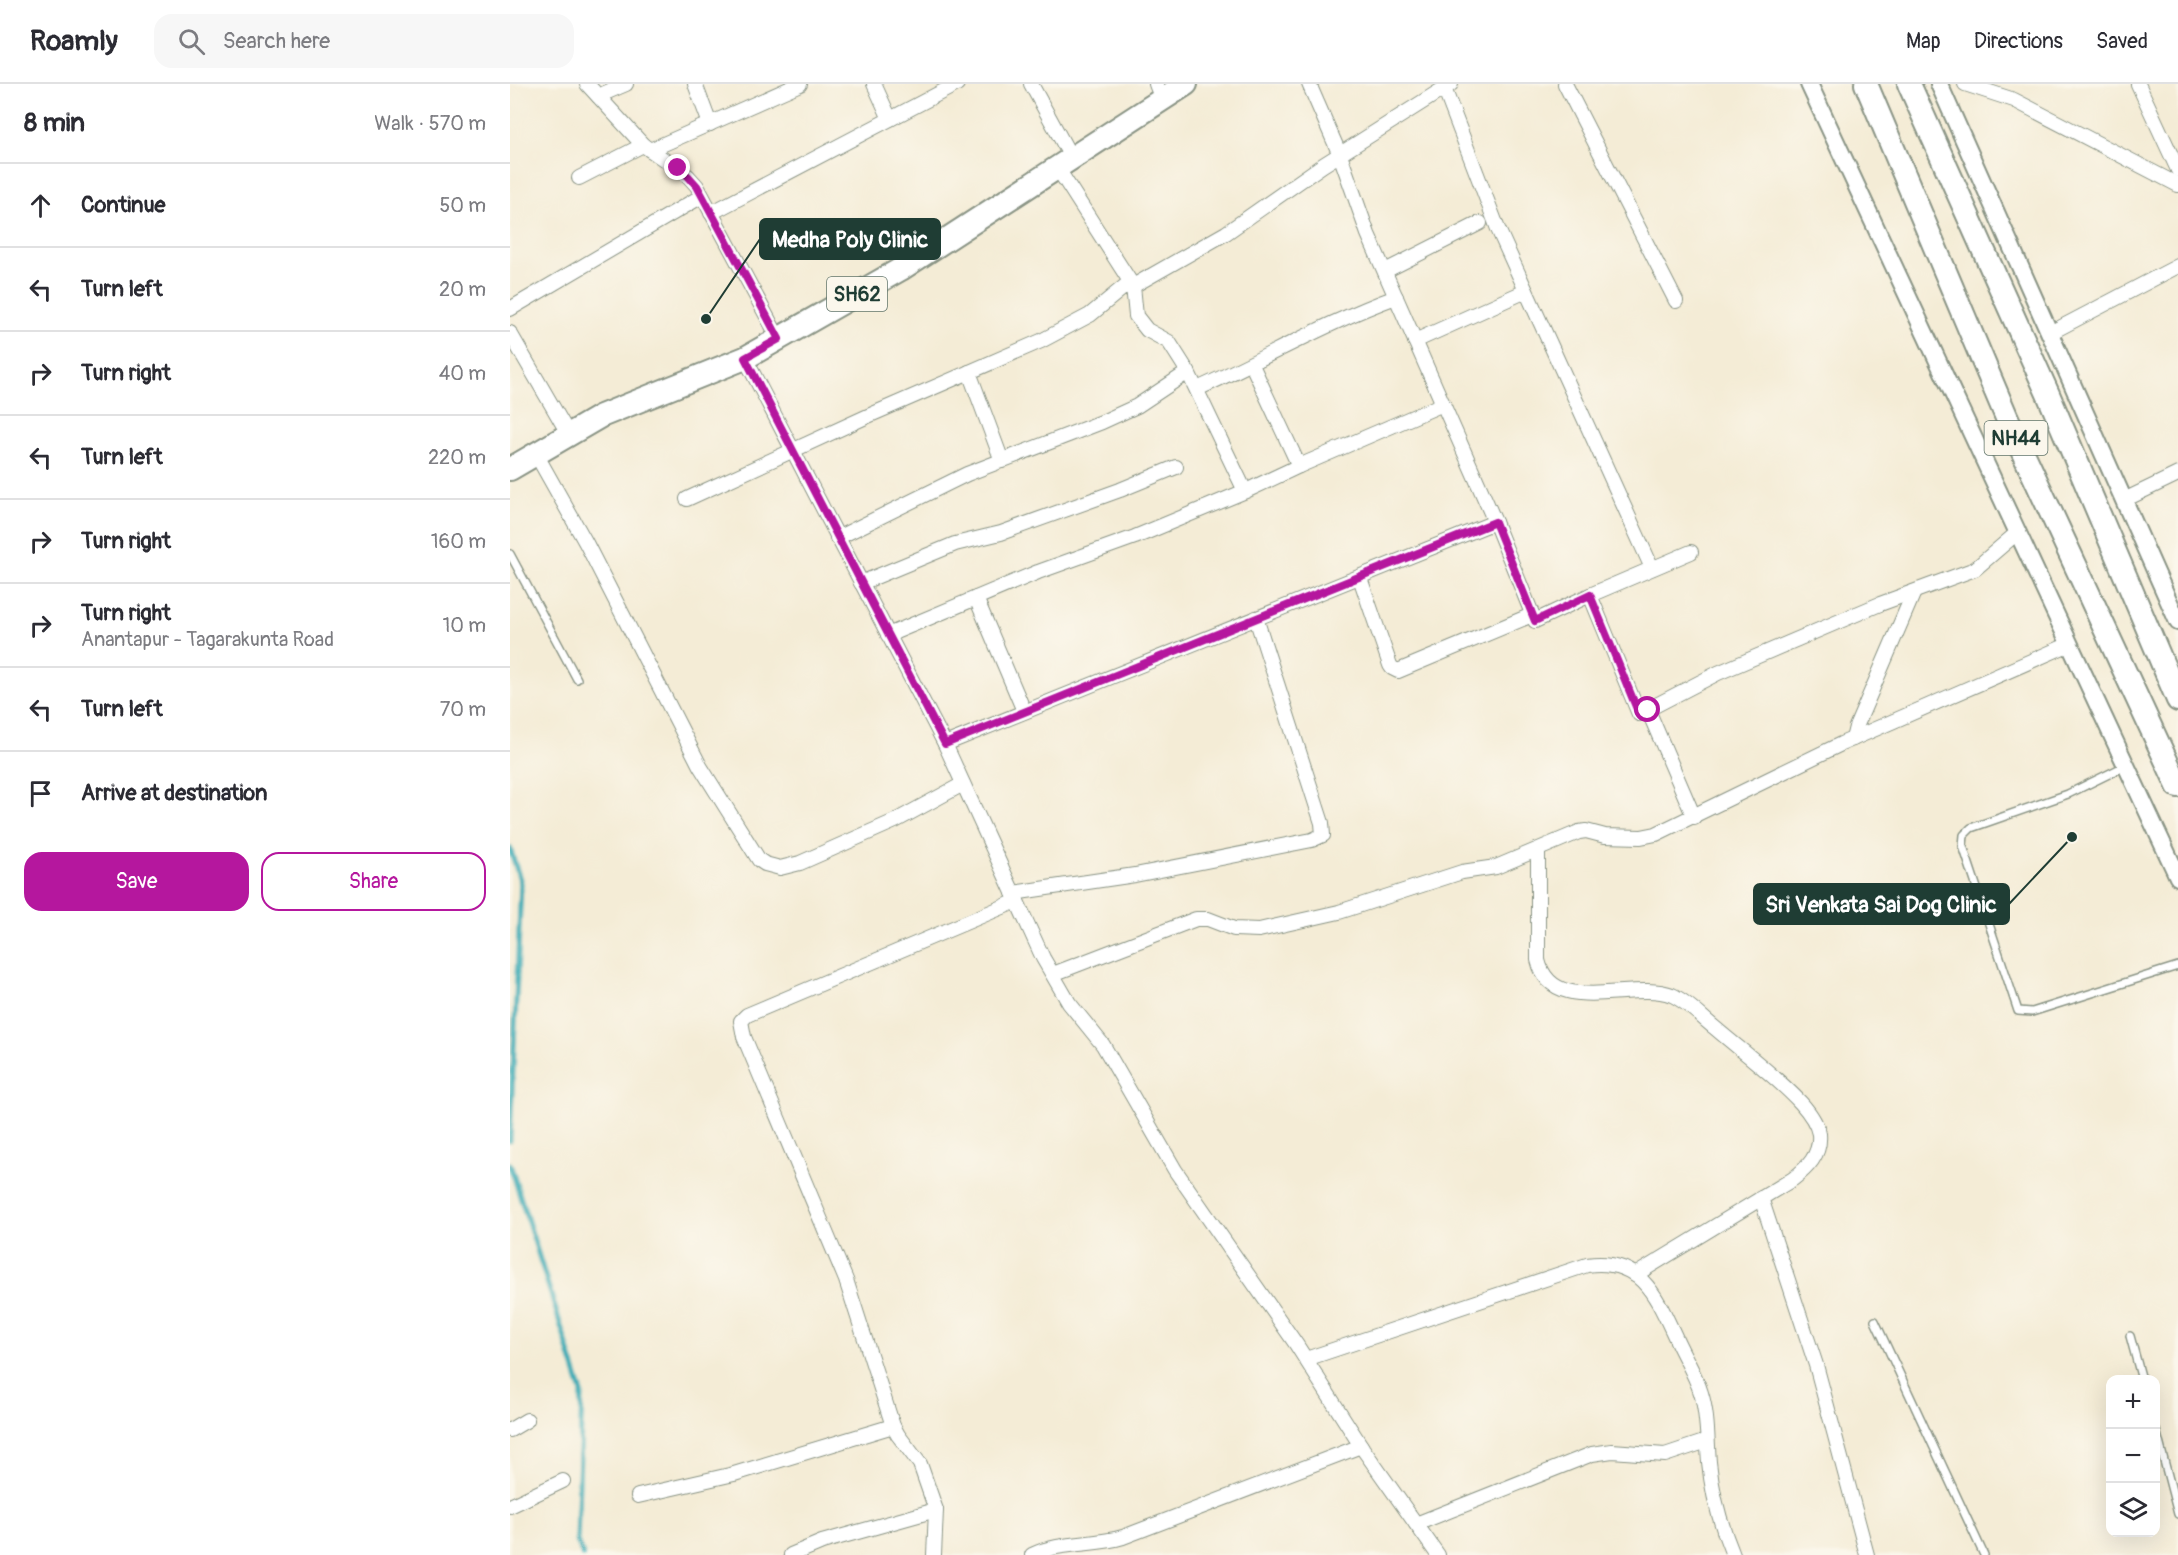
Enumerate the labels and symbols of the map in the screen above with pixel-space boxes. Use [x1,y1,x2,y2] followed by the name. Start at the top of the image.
[664,154,690,180] route end
[760,219,940,259] callout: Medha Poly Clinic
[772,226,928,254] text: Medha Poly Clinic
[827,277,887,311] road number: SH62
[1984,421,2048,455] road number: NH44
[1634,696,1660,722] route start
[1754,884,2009,924] callout: Sri Venkata Sai Dog Clinic
[1765,891,1997,919] text: Sri Venkata Sai Dog Clinic

